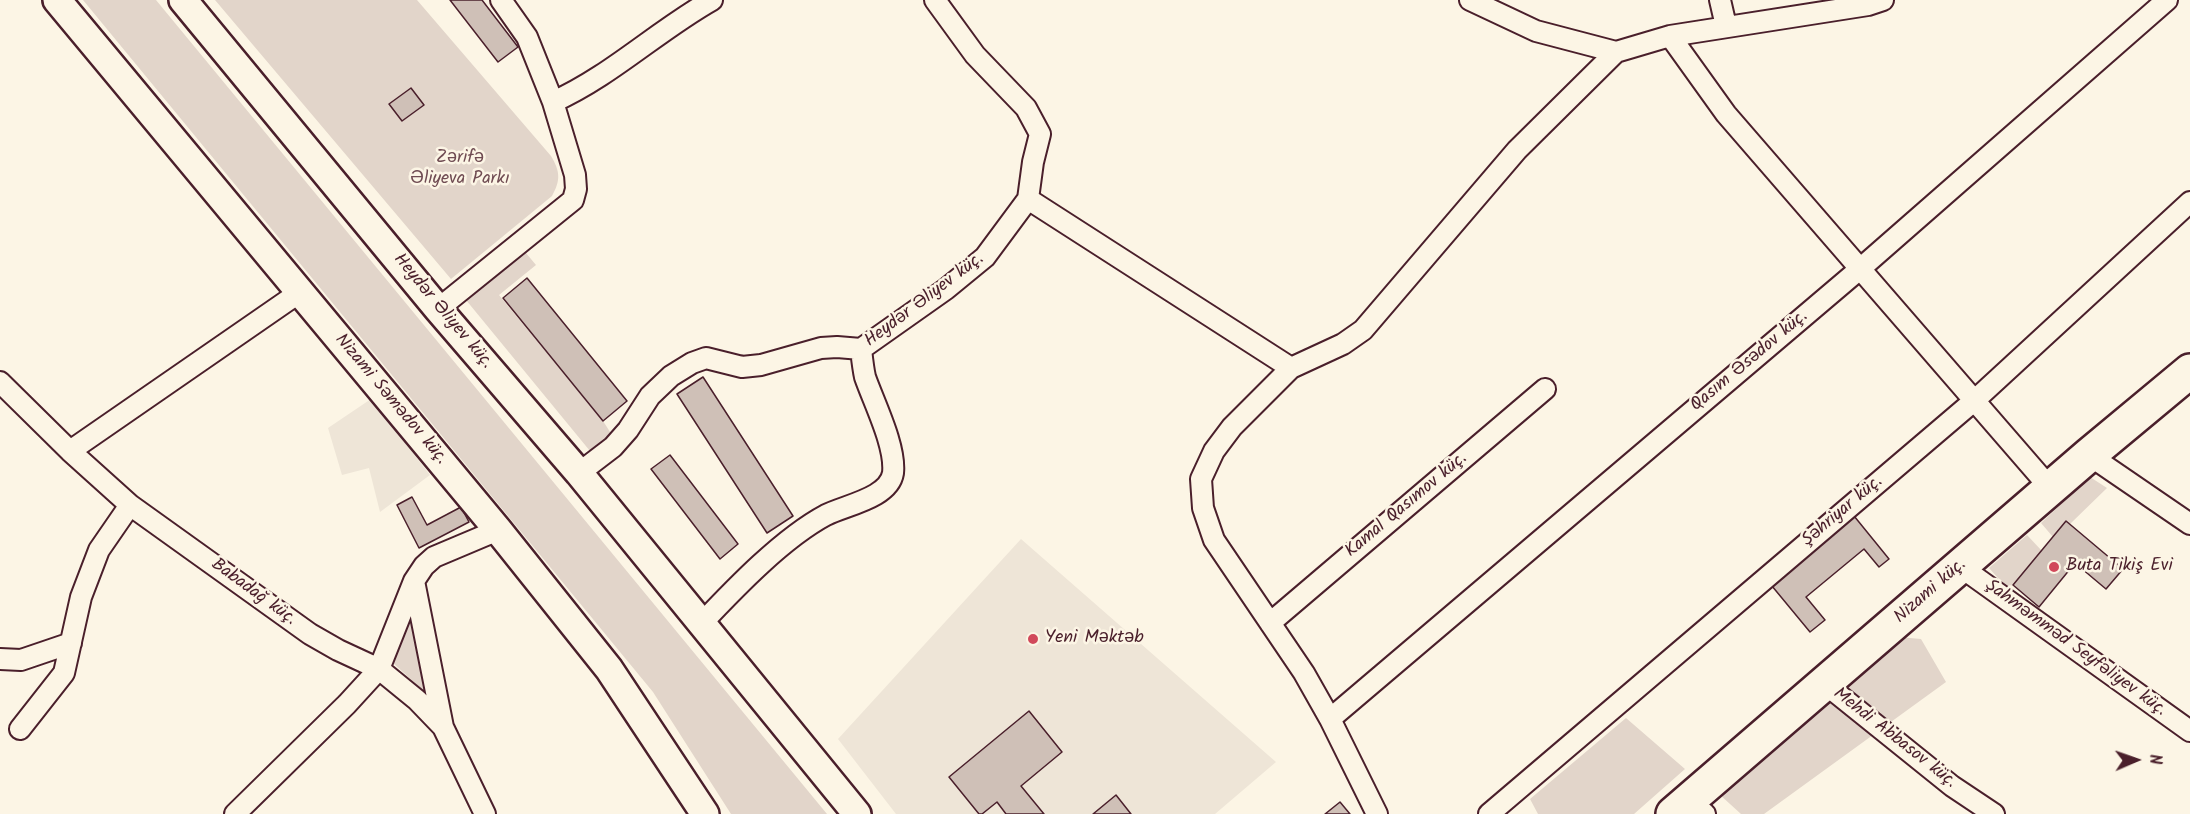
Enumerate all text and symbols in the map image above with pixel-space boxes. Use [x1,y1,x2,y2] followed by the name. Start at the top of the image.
[410,148,510,190] park label: Zərifə Əliyeva Parkı
[861,249,989,353] street label: Heydər Əliyev küç.
[388,250,496,374] street label: Heydər Əliyev küç.
[1687,307,1813,417] street label: Qasım Əsədov küç.
[329,330,451,470] street label: Nizami Səmədov küç.
[1342,449,1472,563] street label: Kamal Qasımov küç.
[1798,472,1888,552] street label: Şəhriyar küç.
[206,555,300,631] street label: Babadağ küç.
[1891,555,1971,629] street label: Nizami küç.
[2066,556,2173,578] place label: Buta Tikiş Evi
[2047,560,2061,574] marker: Buta Tikiş Evi
[1980,576,2170,722] street label: Şahməmməd Seyfəliyev küç.
[1045,628,1144,650] place label: Yeni Məktəb
[1026,632,1040,646] marker: Yeni Məktəb
[1828,684,1960,794] street label: Mehdi Abbasov küç.
[2106,730,2166,790] north arrow
[2142,754,2167,765] text: N

